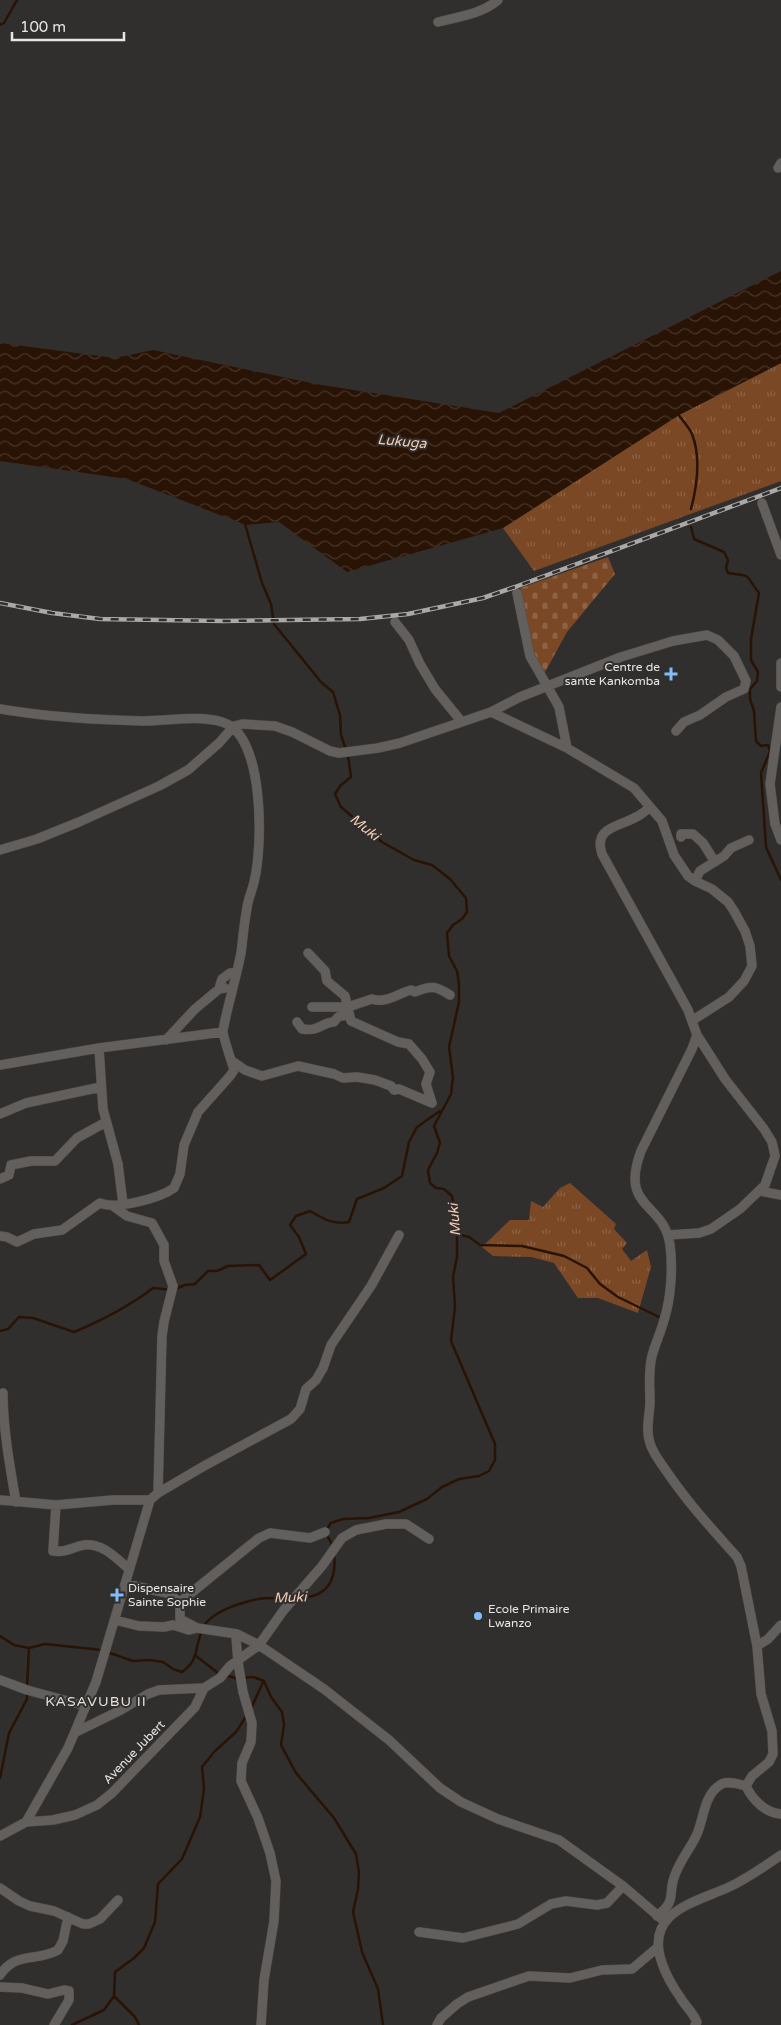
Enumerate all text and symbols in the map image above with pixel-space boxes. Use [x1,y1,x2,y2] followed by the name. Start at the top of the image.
[12,10,125,42] scale bar
[20,18,66,36] text: 100 m
[377,431,428,452] water label: Lukuga
[565,660,660,688] place label: Centre de sante Kankomba
[664,667,678,681] marker: Centre de sante Kankomba
[347,810,384,845] water label: Muki
[445,1201,464,1237] water label: Muki
[128,1581,206,1609] place label: Dispensaire Sainte Sophie
[110,1588,124,1602] marker: Dispensaire Sainte Sophie
[273,1588,308,1607] water label: Muki
[488,1602,570,1630] place label: Ecole Primaire Lwanzo
[472,1610,484,1622] marker: Ecole Primaire Lwanzo
[45,1693,147,1710] district label: KASAVUBU II
[100,1717,168,1787] street label: Avenue Jubert

